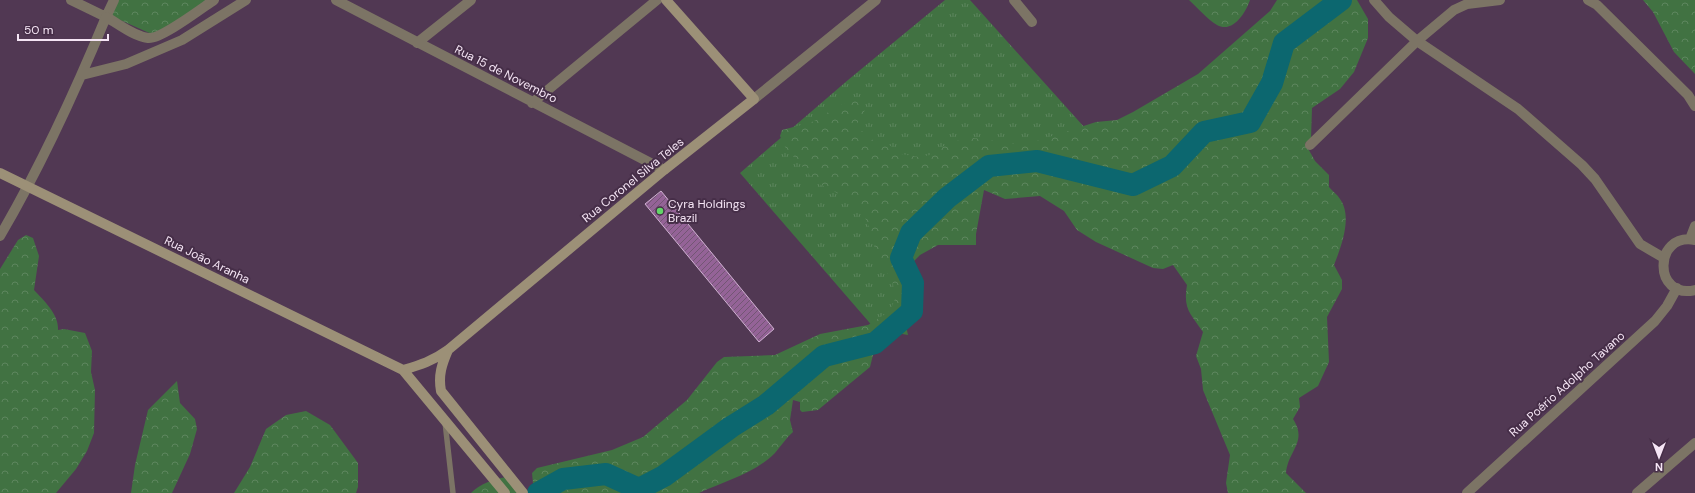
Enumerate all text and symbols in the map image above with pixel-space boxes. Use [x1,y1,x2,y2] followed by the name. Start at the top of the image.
[18,16,108,42] scale bar
[24,22,53,38] text: 50 m
[452,41,560,107] street label: Rua 15 de Novembro
[579,134,687,226] street label: Rua Coronel Silva Teles
[668,196,745,226] place label: Cyra Holdings Brazil
[655,206,665,216] marker: Cyra Holdings Brazil
[162,232,252,288] street label: Rua João Aranha
[1506,328,1628,440] street label: Rua Poério Adolpho Tavano
[1639,437,1679,477] north arrow
[1655,460,1663,474] text: N

